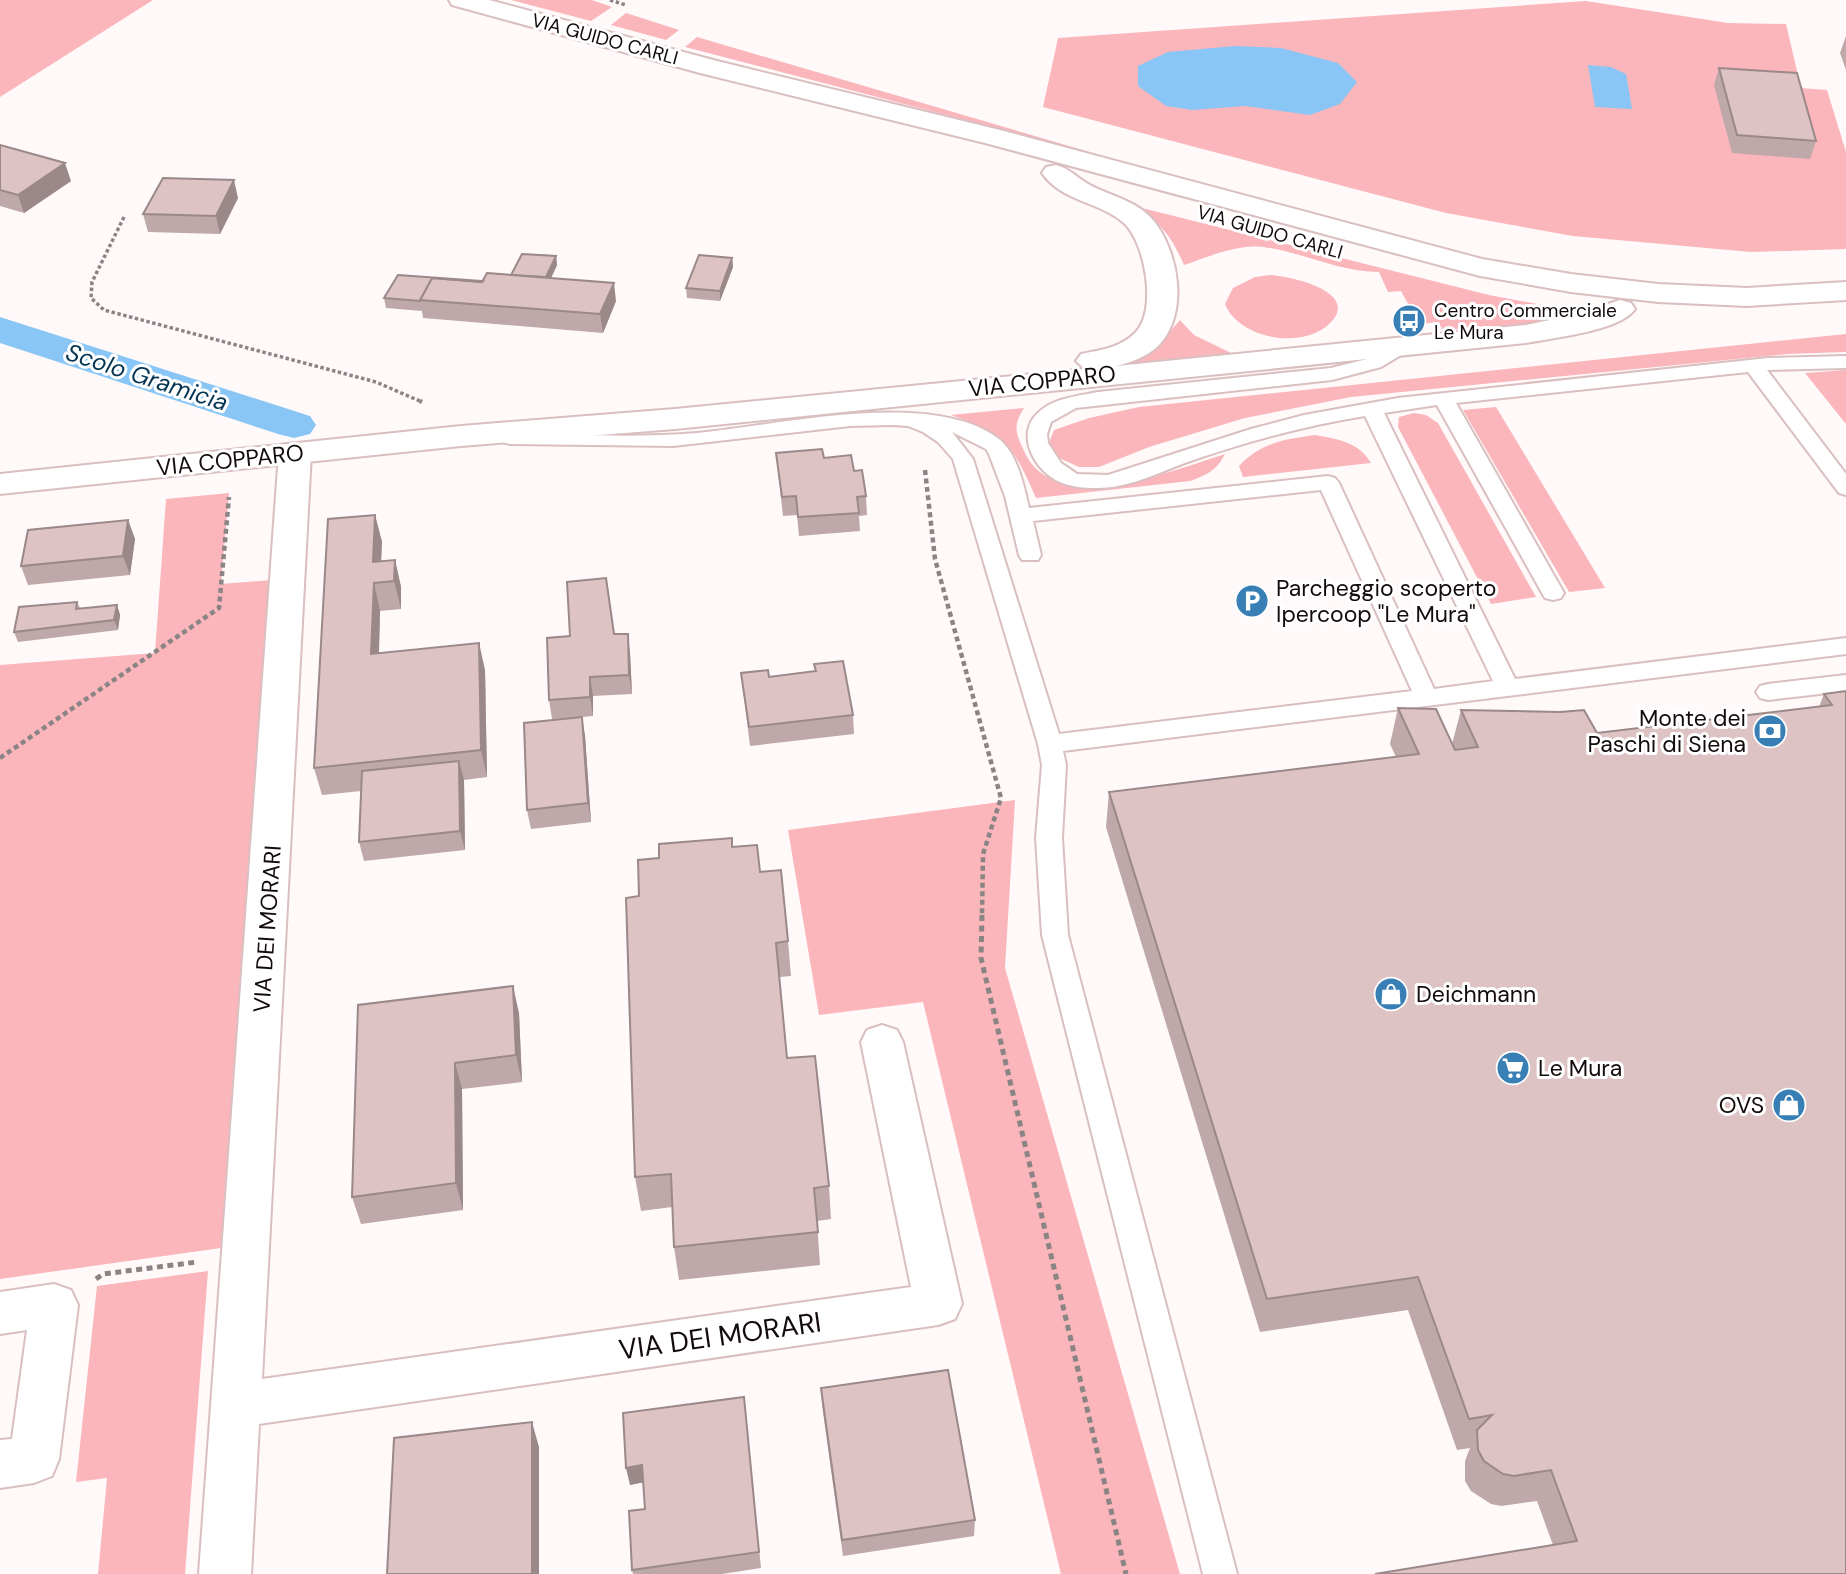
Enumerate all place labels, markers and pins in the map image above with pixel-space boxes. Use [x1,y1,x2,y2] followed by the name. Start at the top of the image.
[1434,298,1617,345] place label: Centro Commerciale Le Mura
[1390,302,1428,340] bus stop icon: Centro Commerciale Le Mura
[1276,573,1496,629] place label: Parcheggio scoperto Ipercoop "Le Mura"
[1233,582,1271,620] parking icon: Parcheggio scoperto Ipercoop "Le Mura"
[1587,703,1746,759] place label: Monte dei Paschi di Siena
[1751,712,1789,750] bank icon: Monte dei Paschi di Siena
[1372,975,1410,1013] shop icon: Deichmann
[1416,979,1536,1009] place label: Deichmann
[1494,1049,1532,1087] supermarket icon: Le Mura
[1538,1053,1622,1083] place label: Le Mura
[1770,1086,1808,1124] shop icon: OVS
[1719,1090,1764,1120] place label: OVS

